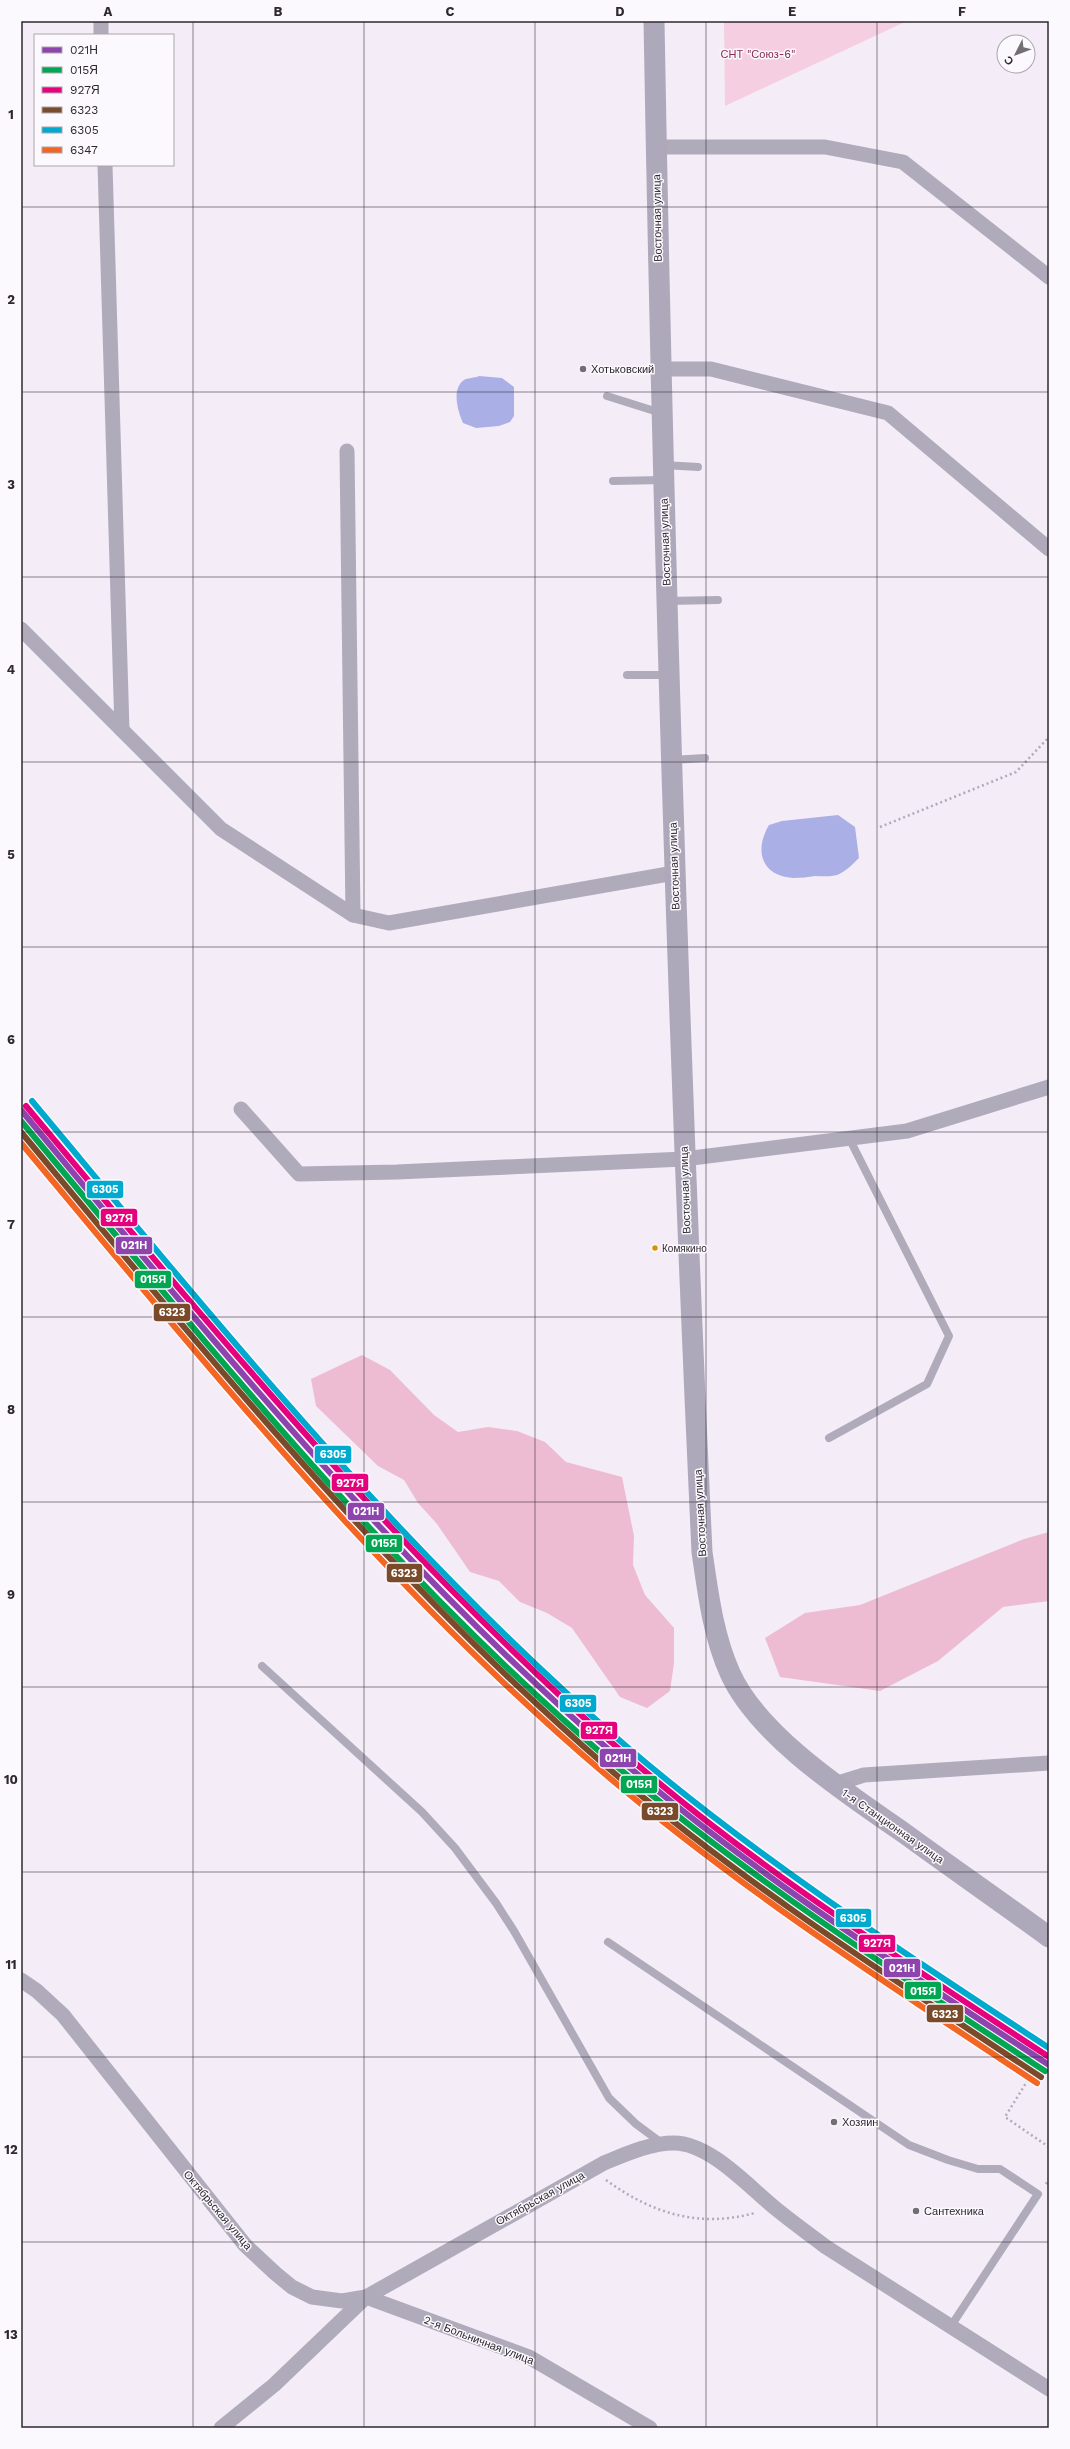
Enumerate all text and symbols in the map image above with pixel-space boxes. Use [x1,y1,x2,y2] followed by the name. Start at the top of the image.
[104,4,113,19] text: A
[274,4,283,19] text: B
[446,4,455,19] text: C
[615,4,625,19] text: D
[788,4,796,19] text: E
[958,4,966,19] text: F
[34,34,174,166] legend
[996,34,1036,74] north arrow
[70,43,98,57] text: 021Н
[721,48,795,61] park label: СНТ "Союз-6"
[1001,53,1016,68] text: С
[70,63,98,77] text: 015Я
[70,83,100,97] text: 927Я
[70,103,98,117] text: 6323
[8,107,14,122] text: 1
[70,123,99,137] text: 6305
[70,143,98,157] text: 6347
[650,173,665,262] street label: Восточная улица
[7,292,15,307] text: 2
[591,363,654,376] place label: Хотьковский
[578,364,588,374] marker: Хотьковский
[7,477,15,492] text: 3
[657,497,674,586] street label: Восточная улица
[7,662,16,677] text: 4
[666,821,683,910] street label: Восточная улица
[7,847,15,862] text: 5
[7,1032,15,1047] text: 6
[677,1145,694,1234] street label: Восточная улица
[86,1180,124,1199] line badge: 6305
[92,1183,118,1196] text: 6305
[100,1208,138,1227] line badge: 927Я
[105,1212,133,1225] text: 927Я
[7,1217,15,1232] text: 7
[115,1236,153,1255] line badge: 021Н
[121,1239,147,1252] text: 021Н
[650,1243,660,1253] marker: Комякино
[662,1243,707,1254] place label: Комякино
[134,1270,172,1289] line badge: 015Я
[140,1273,166,1286] text: 015Я
[153,1303,191,1322] line badge: 6323
[159,1306,186,1319] text: 6323
[7,1402,15,1417] text: 8
[314,1445,352,1464] line badge: 6305
[320,1448,346,1461] text: 6305
[692,1468,709,1557] street label: Восточная улица
[331,1473,369,1492] line badge: 927Я
[336,1477,364,1490] text: 927Я
[347,1502,385,1521] line badge: 021Н
[353,1505,379,1518] text: 021Н
[365,1534,403,1553] line badge: 015Я
[371,1537,397,1550] text: 015Я
[386,1563,423,1583] line badge: 6323
[391,1567,418,1580] text: 6323
[7,1587,15,1602] text: 9
[559,1694,597,1713] line badge: 6305
[565,1697,591,1710] text: 6305
[580,1721,618,1740] line badge: 927Я
[585,1724,613,1737] text: 927Я
[599,1748,637,1768] line badge: 021Н
[605,1752,631,1765] text: 021Н
[4,1772,18,1787] text: 10
[620,1775,658,1794] line badge: 015Я
[626,1778,652,1791] text: 015Я
[839,1786,947,1867] street label: 1-я Станционная улица
[641,1802,679,1821] line badge: 6323
[647,1805,674,1818] text: 6323
[835,1908,872,1928] line badge: 6305
[840,1912,866,1925] text: 6305
[858,1934,896,1953] line badge: 927Я
[863,1937,891,1950] text: 927Я
[5,1957,17,1972] text: 11
[883,1958,921,1978] line badge: 021Н
[889,1962,915,1975] text: 021Н
[904,1981,942,2000] line badge: 015Я
[910,1985,936,1998] text: 015Я
[926,2004,964,2023] line badge: 6323
[932,2008,959,2021] text: 6323
[842,2116,878,2129] place label: Хозяин
[829,2117,839,2127] marker: Хозяин
[4,2142,18,2157] text: 12
[181,2168,255,2253] street label: Октябрьская улица
[494,2168,588,2228] street label: Октябрьская улица
[924,2205,985,2218] place label: Сантехника
[911,2206,921,2216] marker: Сантехника
[422,2313,537,2368] street label: 2-я Больничная улица
[4,2327,18,2342] text: 13

